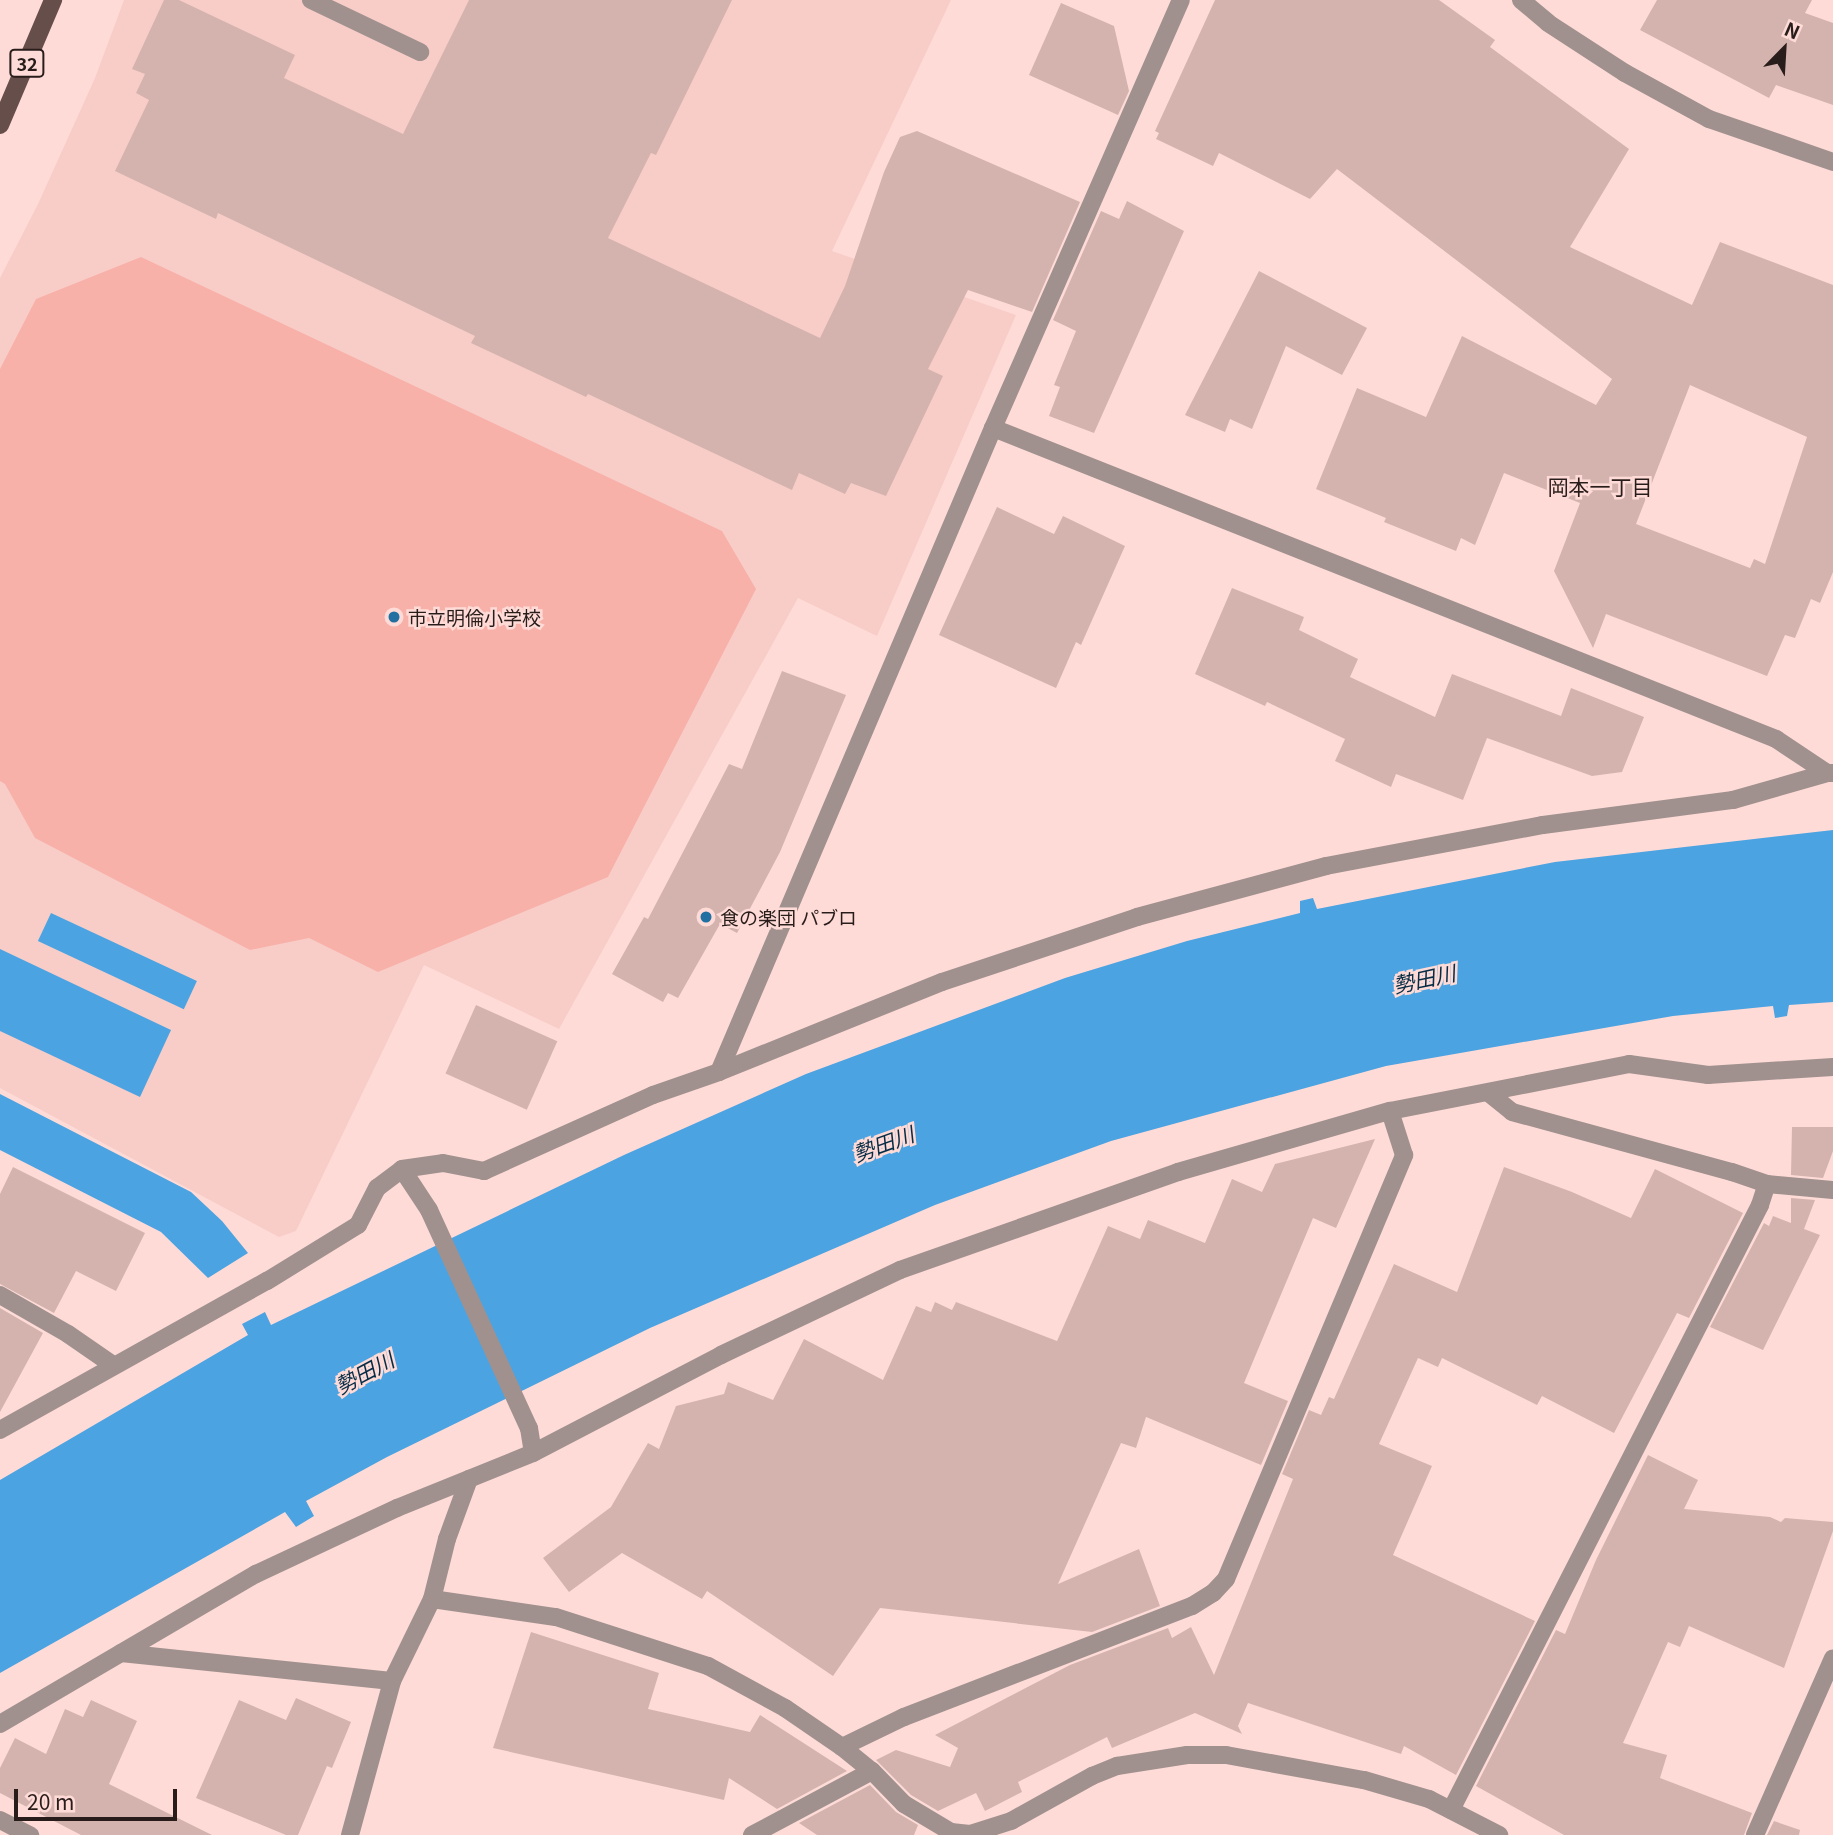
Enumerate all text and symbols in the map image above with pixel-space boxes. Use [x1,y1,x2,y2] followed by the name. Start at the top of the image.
[1749,14,1819,84] north arrow
[1781,14,1805,45] text: N
[8,48,46,78] road number: 32
[1548,473,1652,499] district label: 岡本一丁目
[408,606,541,628] place label: 市立明倫小学校
[386,609,402,625] marker: 市立明倫小学校
[720,906,857,928] place label: 食の楽団 パブロ
[698,909,714,925] marker: 食の楽団 パブロ
[1391,959,1457,997] water label: 勢田川
[849,1120,917,1166] water label: 勢田川
[330,1346,398,1398] water label: 勢田川
[18,1776,180,1820] scale bar
[27,1786,74,1816] text: 20 m

